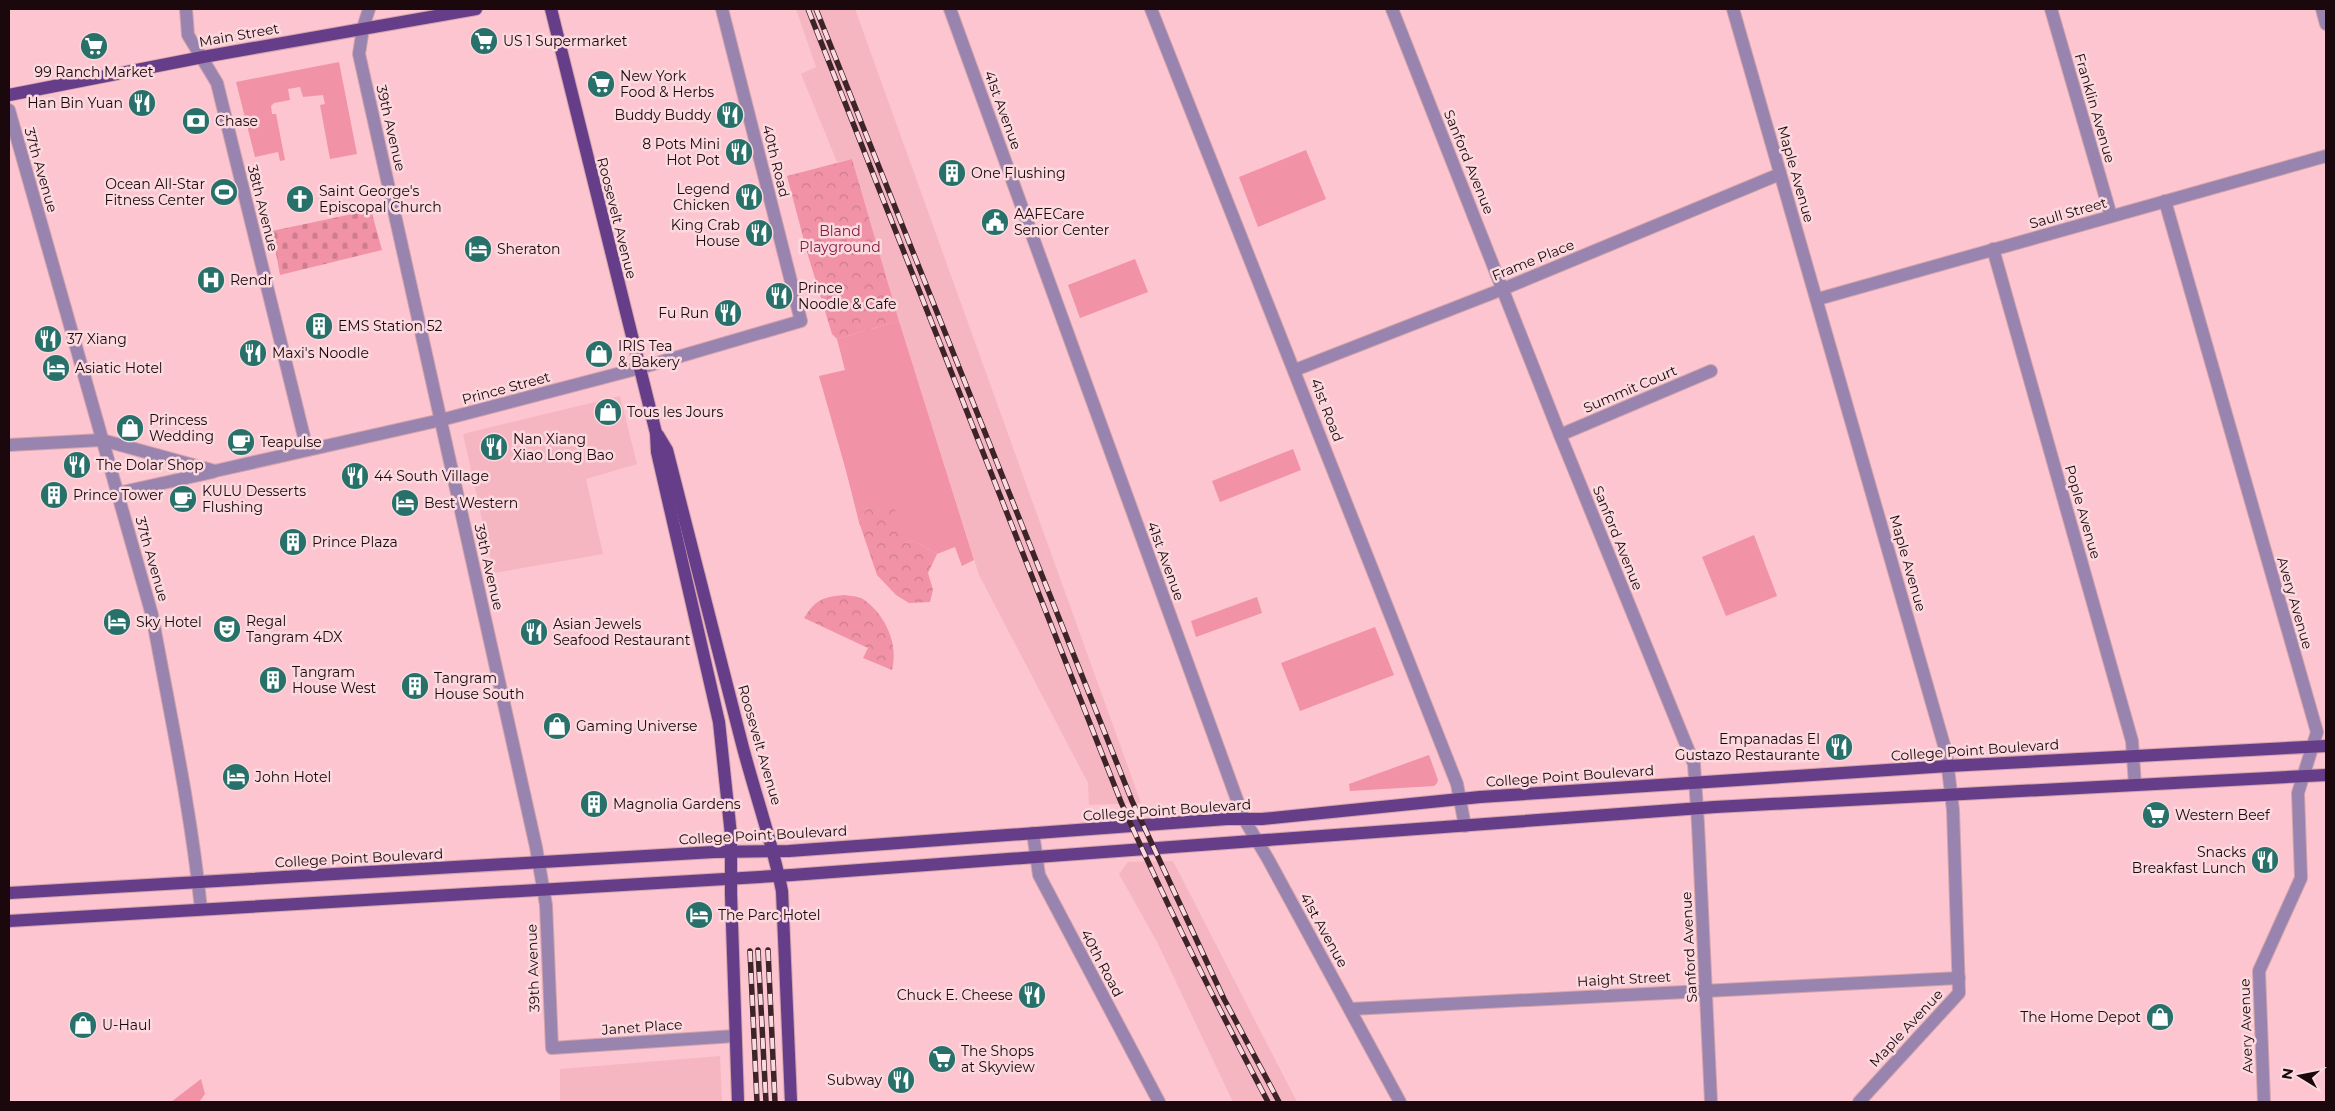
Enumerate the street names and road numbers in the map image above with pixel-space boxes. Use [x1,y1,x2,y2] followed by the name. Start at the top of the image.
[198,19,281,51] street label: Main Street
[2071,51,2119,165] street label: Franklin Avenue
[980,68,1026,152] street label: 41st Avenue
[372,83,410,173] street label: 39th Avenue
[1440,107,1498,217] street label: Sanford Avenue
[758,123,794,199] street label: 40th Road
[1774,124,1818,224] street label: Maple Avenue
[20,126,62,214] street label: 37th Avenue
[593,155,641,281] street label: Roosevelt Avenue
[244,163,282,253] street label: 38th Avenue
[2027,193,2109,233] street label: Saull Street
[1489,235,1577,285] street label: Frame Place
[1580,361,1680,417] street label: Summit Court
[460,367,552,408] street label: Prince Street
[1307,376,1347,444] street label: 41st Road
[2061,463,2105,561] street label: Pople Avenue
[1589,483,1647,593] street label: Sanford Avenue
[1886,513,1930,613] street label: Maple Avenue
[131,515,173,603] street label: 37th Avenue
[1143,519,1189,603] street label: 41st Avenue
[470,522,508,612] street label: 39th Avenue
[2273,555,2317,651] street label: Avery Avenue
[734,683,786,807] street label: Roosevelt Avenue
[1890,735,2060,765] street label: College Point Boulevard
[1485,761,1655,791] street label: College Point Boulevard
[1082,795,1252,825] street label: College Point Boulevard
[678,822,848,848] street label: College Point Boulevard
[274,845,444,871] street label: College Point Boulevard
[1296,889,1352,971] street label: 41st Avenue
[1677,891,1701,1003] street label: Sanford Avenue
[522,924,544,1012] street label: 39th Avenue
[1077,926,1127,1000] street label: 40th Road
[1577,968,1672,990] street label: Haight Street
[2235,978,2257,1074] street label: Avery Avenue
[1865,985,1947,1071] street label: Maple Avenue
[600,1015,683,1039] street label: Janet Place

